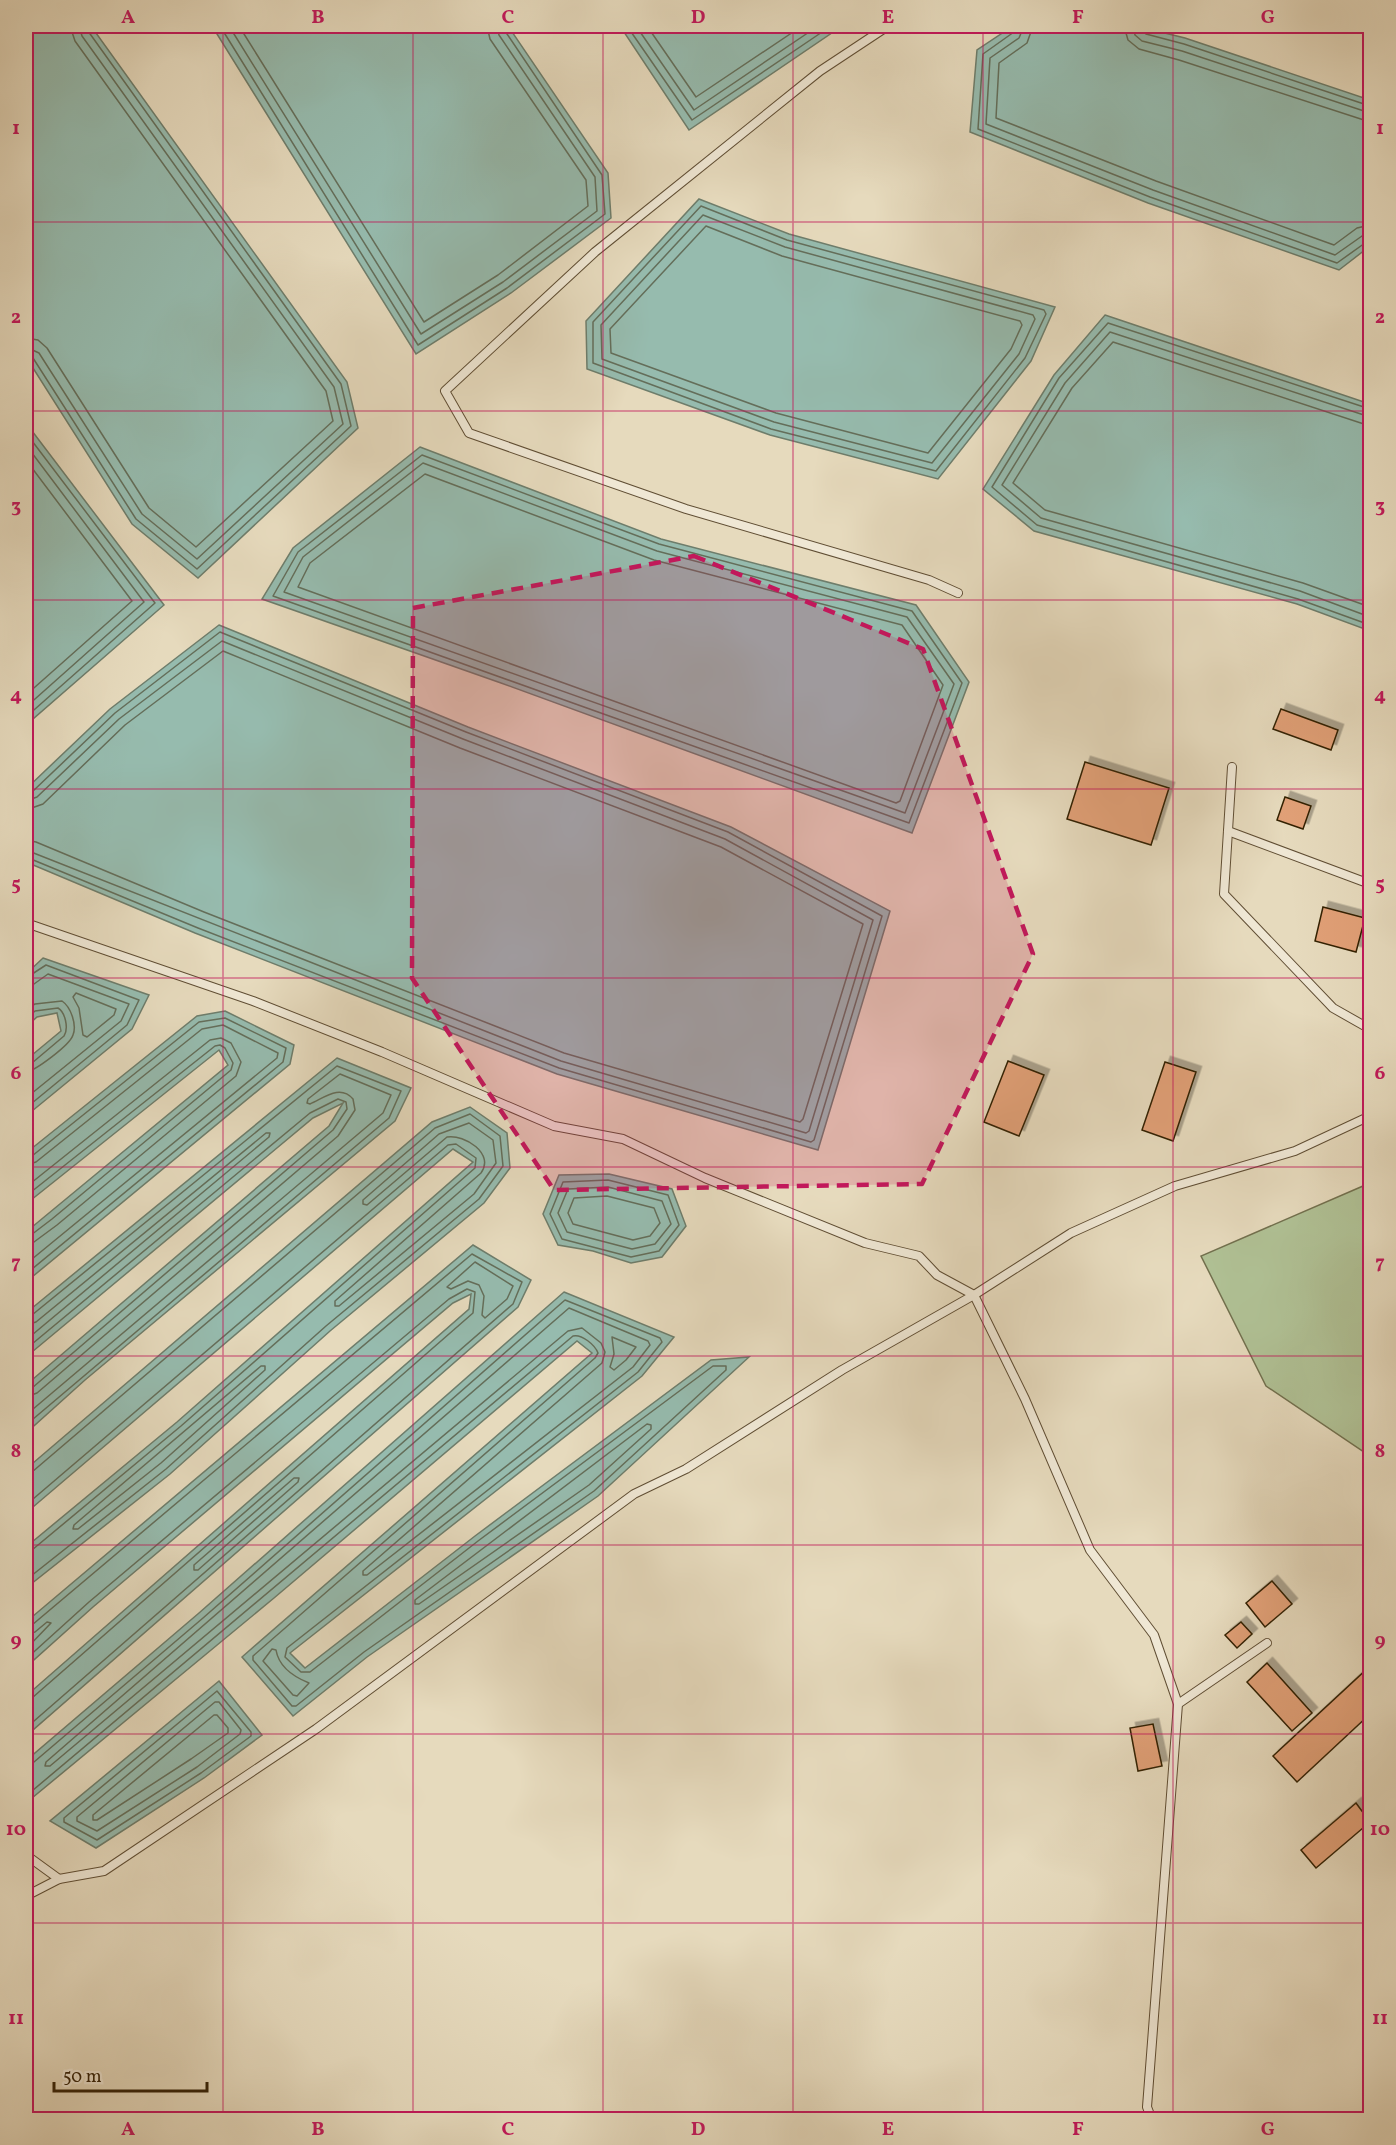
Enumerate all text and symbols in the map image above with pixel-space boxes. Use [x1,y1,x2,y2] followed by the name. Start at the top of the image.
[121,4,135,32] text: A
[311,4,325,32] text: B
[502,4,515,32] text: C
[691,4,705,32] text: D
[882,4,894,32] text: E
[1072,4,1084,32] text: F
[1261,4,1275,32] text: G
[12,115,20,143] text: 1
[1376,115,1384,143] text: 1
[11,304,21,332] text: 2
[1375,304,1385,332] text: 2
[11,493,21,521] text: 3
[1375,493,1385,521] text: 3
[10,682,22,710] text: 4
[1374,682,1386,710] text: 4
[11,871,21,899] text: 5
[1375,871,1385,899] text: 5
[11,1060,22,1088] text: 6
[1375,1060,1386,1088] text: 6
[11,1249,21,1277] text: 7
[1375,1249,1385,1277] text: 7
[11,1438,21,1466] text: 8
[1375,1438,1385,1466] text: 8
[10,1627,22,1655] text: 9
[1374,1627,1386,1655] text: 9
[6,1816,26,1844] text: 10
[1370,1816,1390,1844] text: 10
[8,2005,24,2033] text: 11
[1372,2005,1388,2033] text: 11
[54,2055,207,2093] scale bar
[63,2065,102,2090] text: 50 m
[121,2116,135,2144] text: A
[311,2116,325,2144] text: B
[502,2116,515,2144] text: C
[691,2116,705,2144] text: D
[882,2116,894,2144] text: E
[1072,2116,1084,2144] text: F
[1261,2116,1275,2144] text: G

